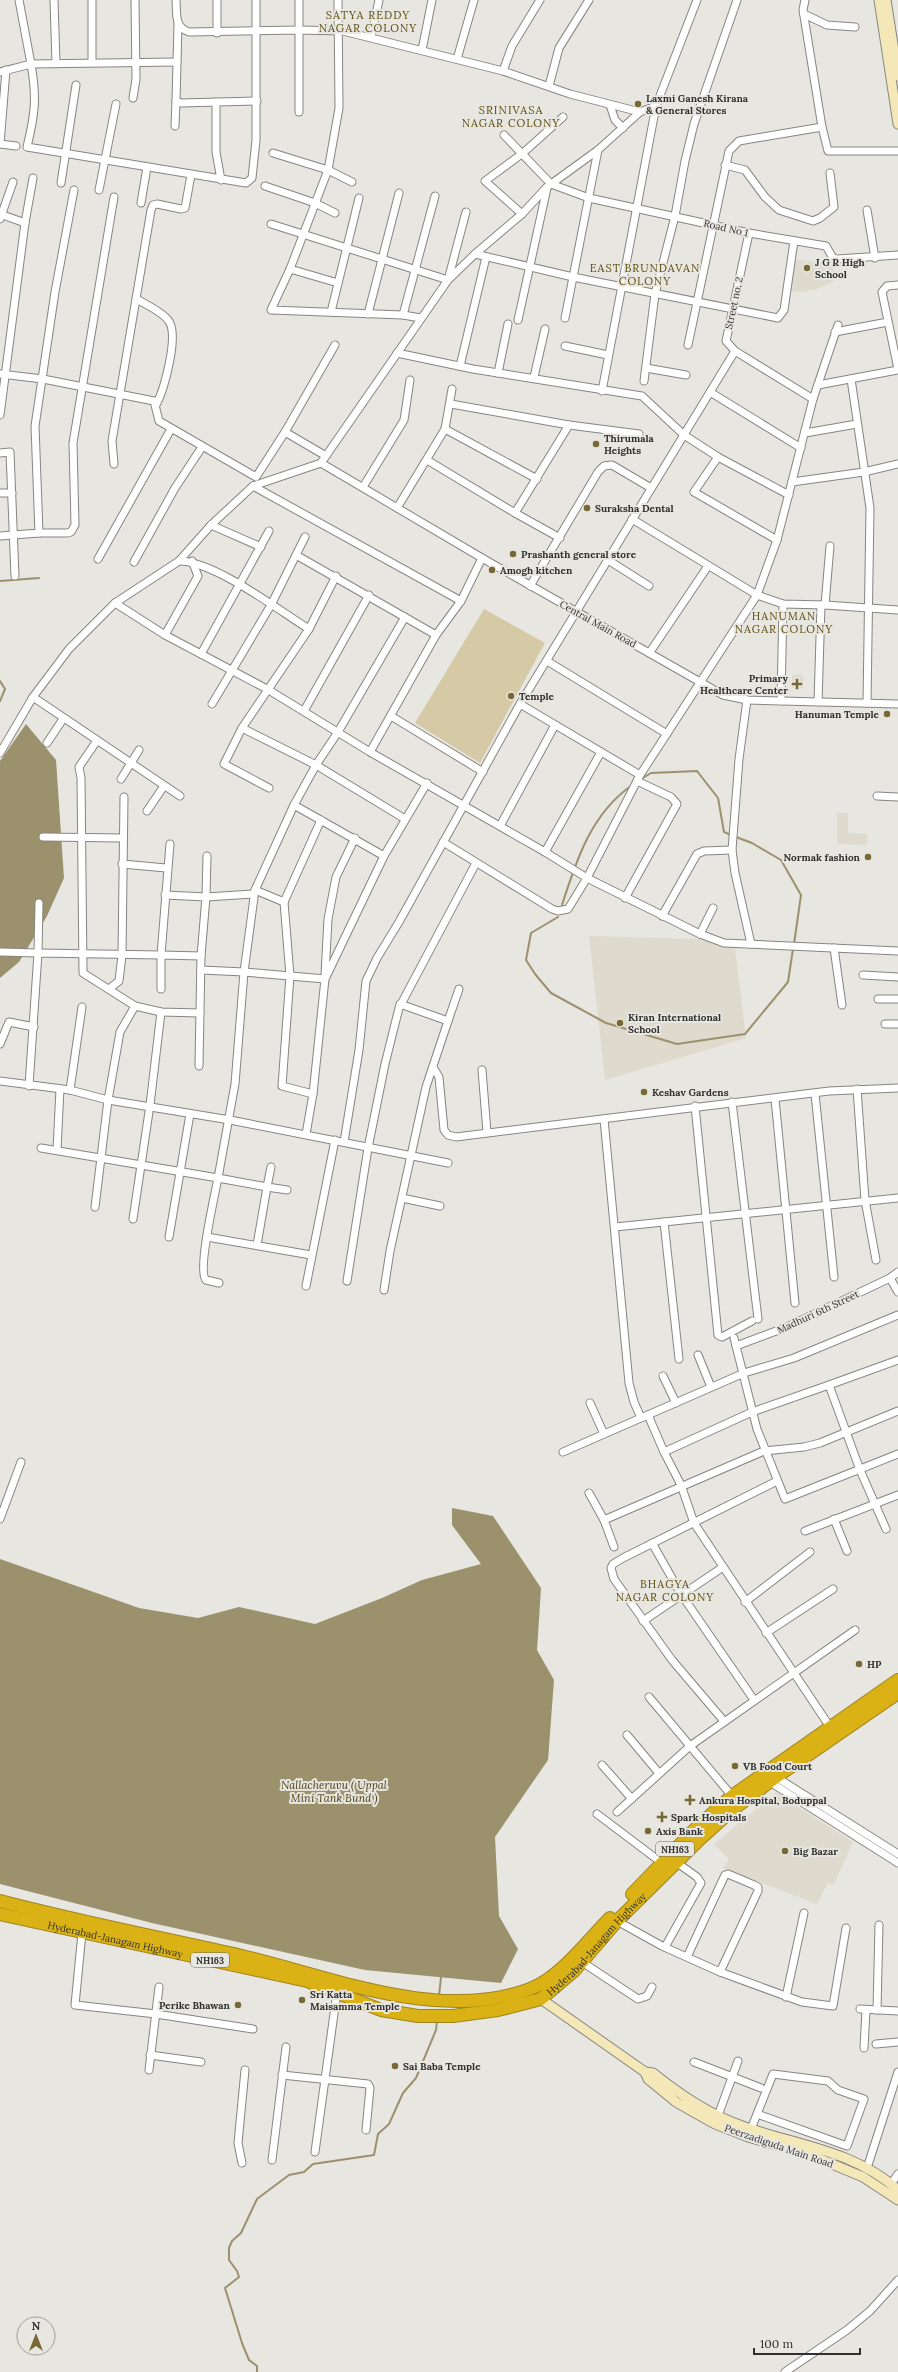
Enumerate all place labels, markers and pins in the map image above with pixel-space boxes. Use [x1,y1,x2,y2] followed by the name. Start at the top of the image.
[646,92,749,117] place label: Laxmi Ganesh Kirana & General Stores
[633,99,643,109] marker: Laxmi Ganesh Kirana & General Stores
[815,256,866,281] place label: J G R High School
[802,263,812,273] marker: J G R High School
[604,432,655,457] place label: Thirumala Heights
[591,439,601,449] marker: Thirumala Heights
[595,502,674,515] place label: Suraksha Dental
[582,503,592,513] marker: Suraksha Dental
[521,548,637,561] place label: Prashanth general store
[508,549,518,559] marker: Prashanth general store
[500,564,573,577] place label: Amogh kitchen
[487,565,497,575] marker: Amogh kitchen
[700,672,788,697] place label: Primary Healthcare Center
[791,678,803,690] marker: Primary Healthcare Center
[519,690,555,703] place label: Temple
[506,691,516,701] marker: Temple
[795,708,880,721] place label: Hanuman Temple
[882,709,892,719] marker: Hanuman Temple
[784,851,861,864] place label: Normak fashion
[863,852,873,862] marker: Normak fashion
[628,1011,721,1036] place label: Kiran International School
[615,1018,625,1028] marker: Kiran International School
[652,1086,729,1099] place label: Keshav Gardens
[639,1087,649,1097] marker: Keshav Gardens
[867,1658,882,1671] place label: HP
[854,1659,864,1669] marker: HP
[743,1760,813,1773] place label: VB Food Court
[730,1761,740,1771] marker: VB Food Court
[684,1794,696,1806] marker: Ankura Hospital, Boduppal
[699,1794,827,1807] place label: Ankura Hospital, Boduppal
[656,1811,668,1823] marker: Spark Hospitals
[671,1811,746,1824] place label: Spark Hospitals
[656,1825,703,1838] place label: Axis Bank
[643,1826,653,1836] marker: Axis Bank
[793,1845,838,1858] place label: Big Bazar
[780,1846,790,1856] marker: Big Bazar
[310,1988,400,2013] place label: Sri Katta Maisamma Temple
[297,1995,307,2005] marker: Sri Katta Maisamma Temple
[159,1999,231,2012] place label: Perike Bhawan
[233,2000,243,2010] marker: Perike Bhawan
[403,2060,481,2073] place label: Sai Baba Temple
[390,2061,400,2071] marker: Sai Baba Temple

